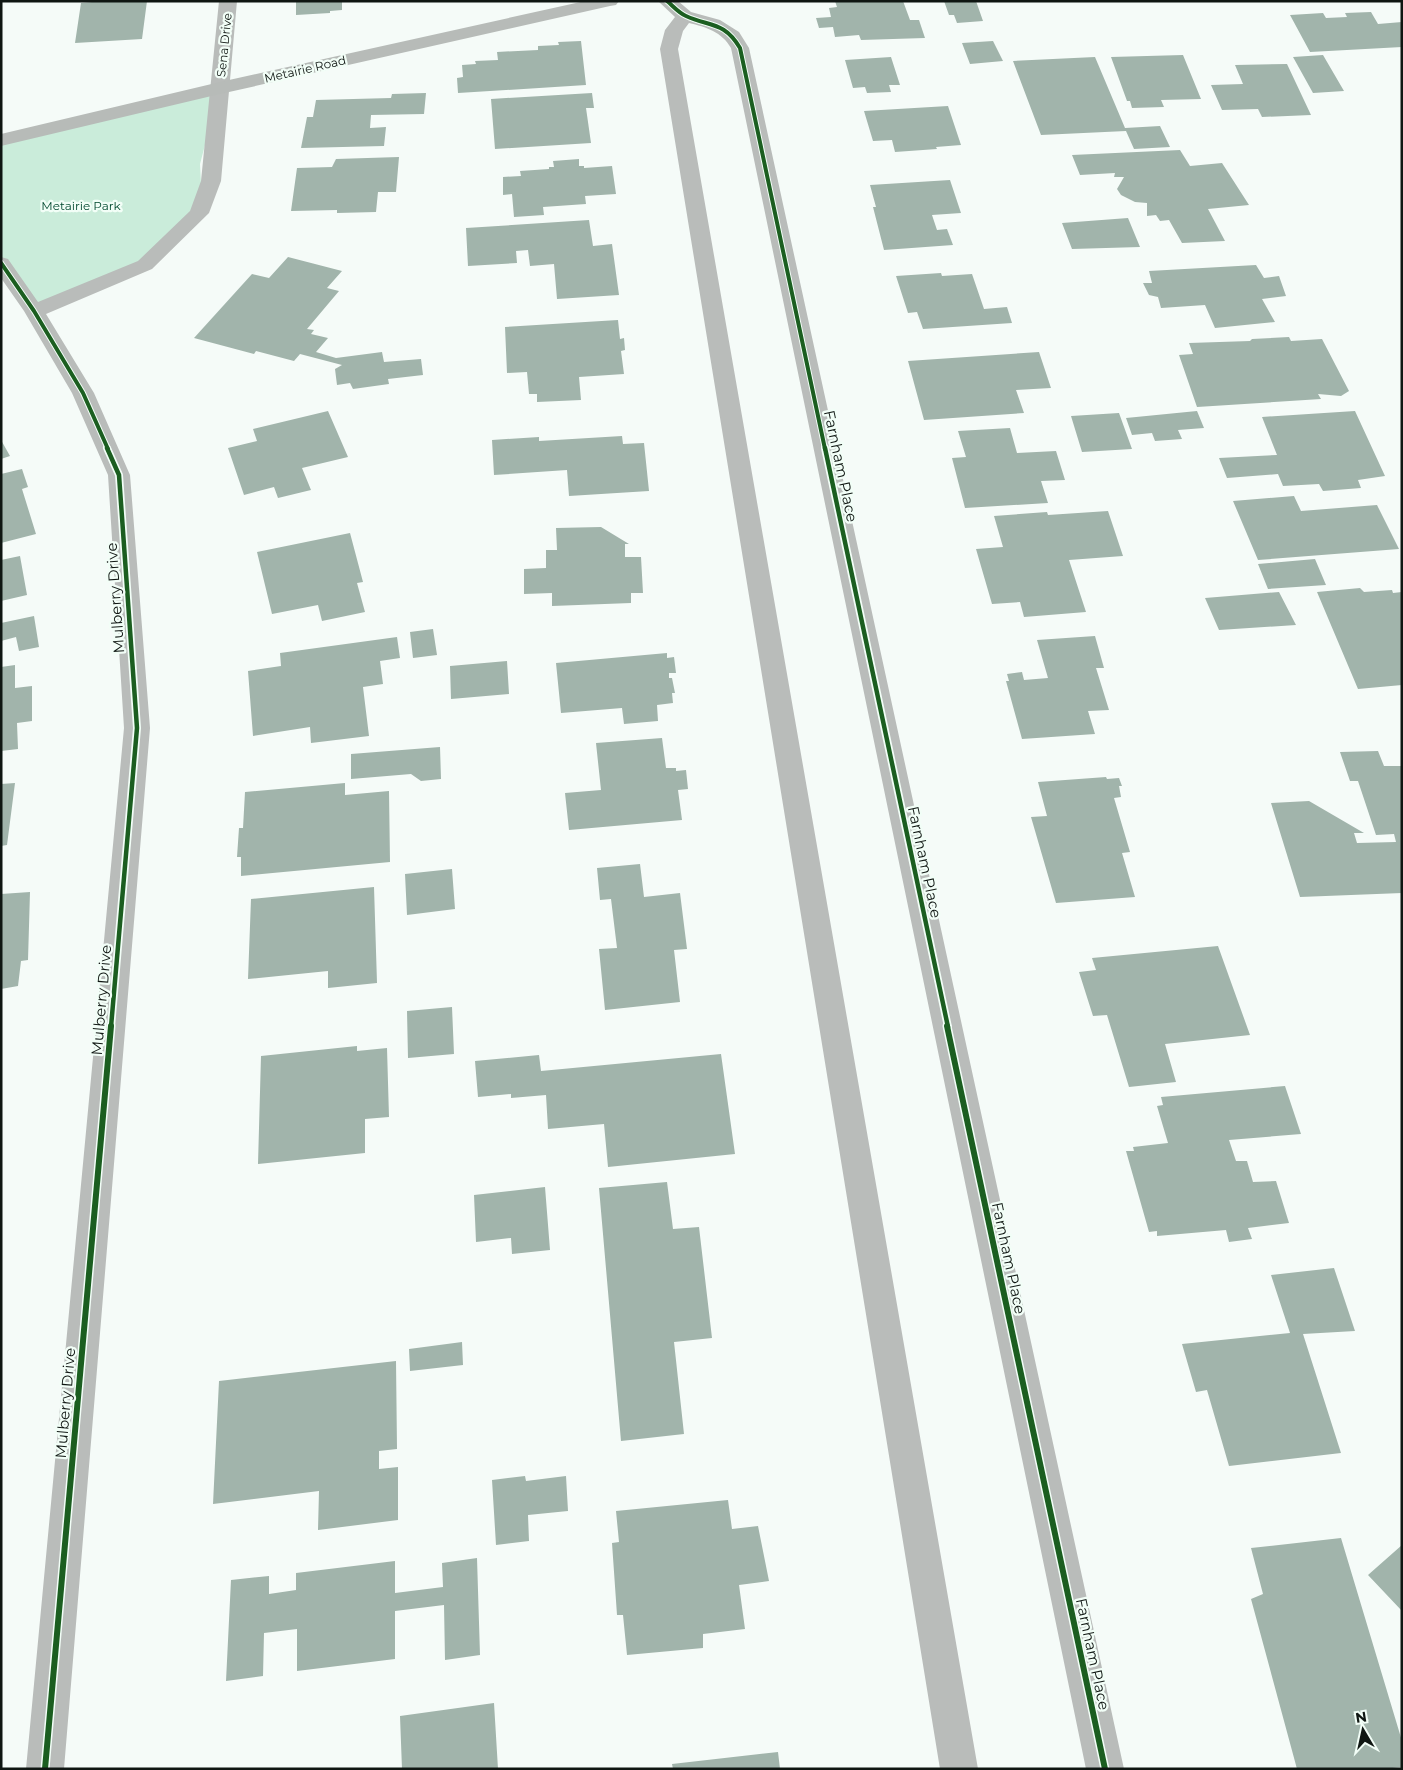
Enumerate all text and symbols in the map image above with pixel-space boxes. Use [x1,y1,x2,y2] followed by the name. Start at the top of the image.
[213,12,235,78] street label: Sena Drive
[263,52,347,86] street label: Metairie Road
[41,198,122,213] park label: Metairie Park
[820,408,862,524] street label: Farnham Place
[102,542,128,654] street label: Mulberry Drive
[904,804,946,920] street label: Farnham Place
[87,944,115,1056] street label: Mulberry Drive
[988,1200,1030,1316] street label: Farnham Place
[51,1347,79,1459] street label: Mulberry Drive
[1072,1596,1114,1712] street label: Farnham Place
[1338,1705,1388,1755] north arrow
[1354,1707,1368,1727] text: N

